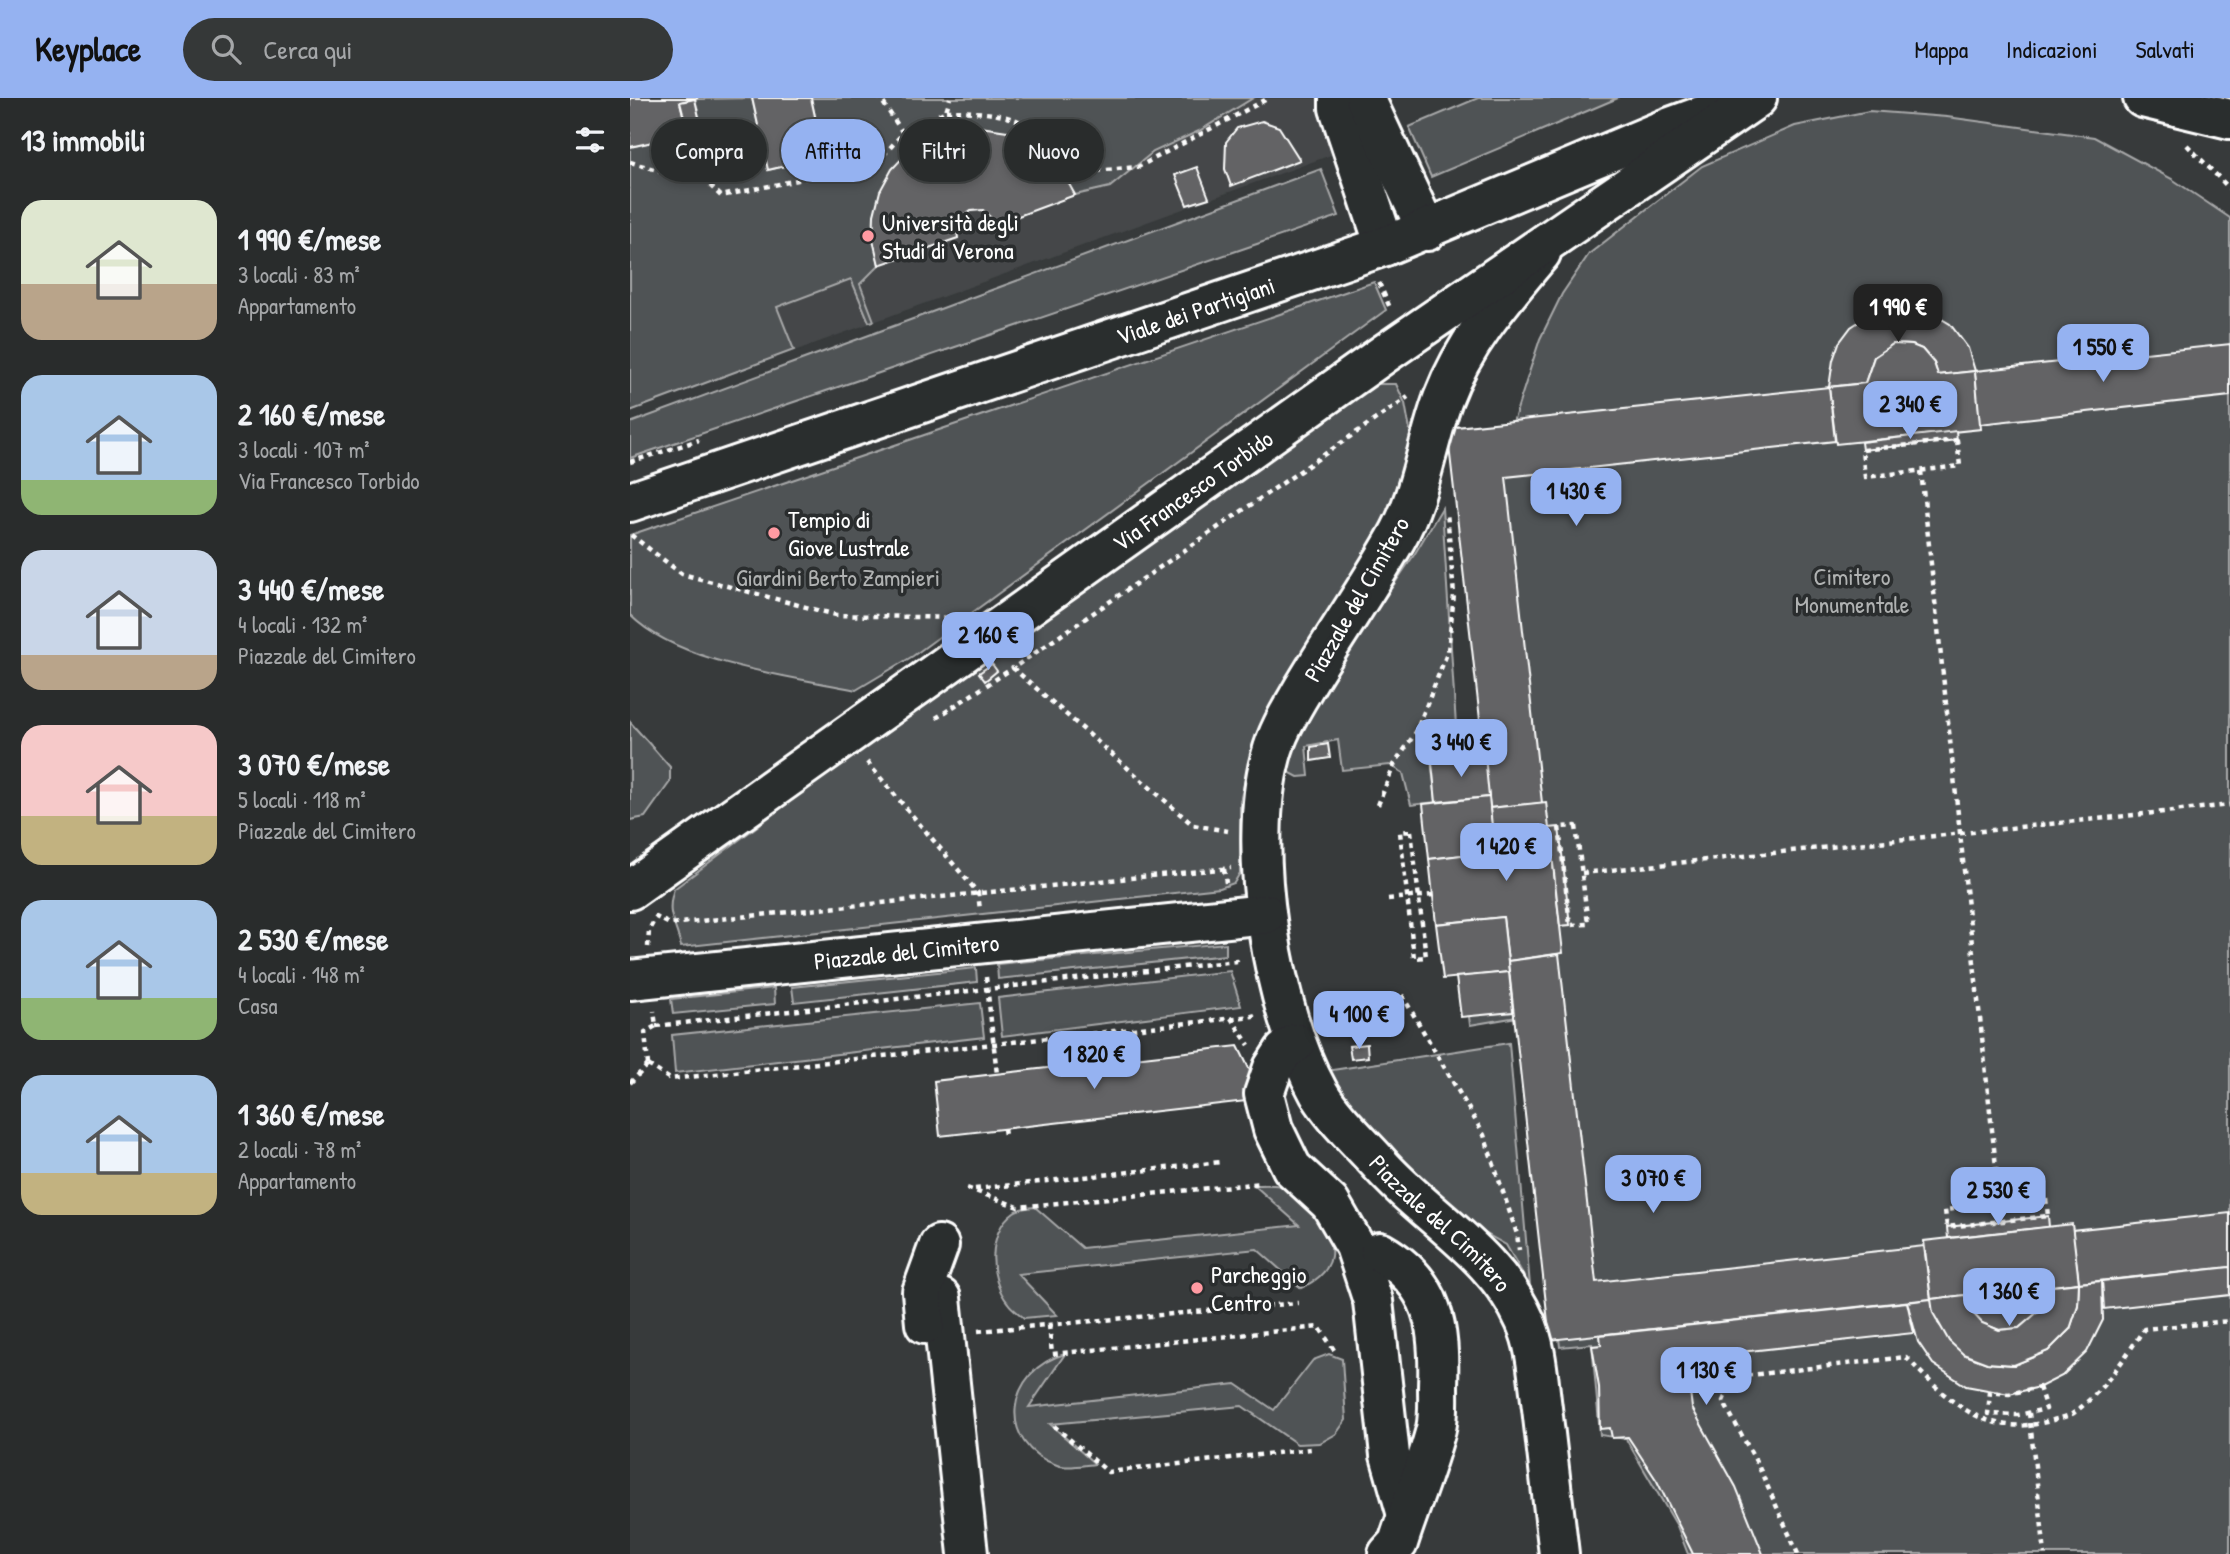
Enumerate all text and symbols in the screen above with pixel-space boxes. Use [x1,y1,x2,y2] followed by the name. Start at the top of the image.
[183,18,673,81] search box
[35,27,141,71] text: Keyplace
[207,30,245,68] icon: search
[263,32,352,67] text: Cerca qui
[1914,33,1968,65] text: Mappa
[2006,33,2098,65] text: Indicazioni
[2136,33,2195,65] text: Salvati
[651,119,767,182] chip: Compra
[781,119,885,182] chip: Affitta
[899,119,990,182] chip: Filtri
[1004,119,1104,182] chip: Nuovo
[21,120,146,160] text: 13 immobili
[571,121,609,159] icon: filters
[882,206,1019,266] place label: Università degli Studi di Verona
[238,219,381,259] text: 1 990 €/mese
[77,228,161,312] icon: home
[860,228,876,244] marker: Università degli Studi di Verona
[238,259,360,290] text: 3 locali · 83 m²
[1112,269,1279,352] street label: Viale dei Partigiani
[1833,285,1963,344] pin: 1 990 €
[238,290,356,321] text: Appartamento
[1869,291,1927,322] text: 1 990 €
[2038,324,2168,384] pin: 1 550 €
[2073,331,2133,362] text: 1 550 €
[1845,382,1975,441] pin: 2 340 €
[1879,388,1941,419] text: 2 340 €
[238,394,385,434] text: 2 160 €/mese
[77,403,161,487] icon: home
[1106,422,1279,558] street label: Via Francesco Torbido
[238,434,370,465] text: 3 locali · 107 m²
[238,465,419,496] text: Via Francesco Torbido
[1511,468,1641,528] pin: 1 430 €
[1546,475,1606,506] text: 1 430 €
[788,503,910,563] place label: Tempio di Giove Lustrale
[1296,510,1416,687] street label: Piazzale del Cimitero
[766,525,782,541] marker: Tempio di Giove Lustrale
[1795,560,1910,620] park label: Cimitero Monumentale
[736,561,940,593] park label: Giardini Berto Zampieri
[238,569,384,609] text: 3 440 €/mese
[77,578,161,662] icon: home
[238,609,367,640] text: 4 locali · 132 m²
[923,612,1053,672] pin: 2 160 €
[958,619,1018,650] text: 2 160 €
[238,640,416,671] text: Piazzale del Cimitero
[1396,720,1526,779] pin: 3 440 €
[1431,726,1491,757] text: 3 440 €
[238,744,390,784] text: 3 070 €/mese
[77,753,161,837] icon: home
[238,784,366,815] text: 5 locali · 118 m²
[238,815,416,846] text: Piazzale del Cimitero
[1441,824,1571,883] pin: 1 420 €
[1476,830,1536,861] text: 1 420 €
[238,919,388,959] text: 2 530 €/mese
[813,926,1001,977] street label: Piazzale del Cimitero
[77,928,161,1012] icon: home
[238,959,365,990] text: 4 locali · 148 m²
[238,990,278,1021] text: Casa
[1294,992,1424,1051] pin: 4 100 €
[1329,998,1389,1029] text: 4 100 €
[1029,1032,1159,1091] pin: 1 820 €
[1063,1038,1125,1069] text: 1 820 €
[238,1094,385,1134] text: 1 360 €/mese
[77,1103,161,1187] icon: home
[238,1134,361,1165] text: 2 locali · 78 m²
[1362,1148,1519,1298] street label: Piazzale del Cimitero
[1588,1156,1718,1215] pin: 3 070 €
[1621,1162,1685,1193] text: 3 070 €
[238,1165,356,1196] text: Appartamento
[1933,1168,2063,1227] pin: 2 530 €
[1967,1174,2029,1205] text: 2 530 €
[1211,1258,1307,1318] place label: Parcheggio Centro
[1944,1268,2074,1328] pin: 1 360 €
[1979,1275,2039,1306] text: 1 360 €
[1189,1280,1205,1296] marker: Parcheggio Centro
[1641,1348,1771,1407] pin: 1 130 €
[1677,1354,1735,1385] text: 1 130 €

